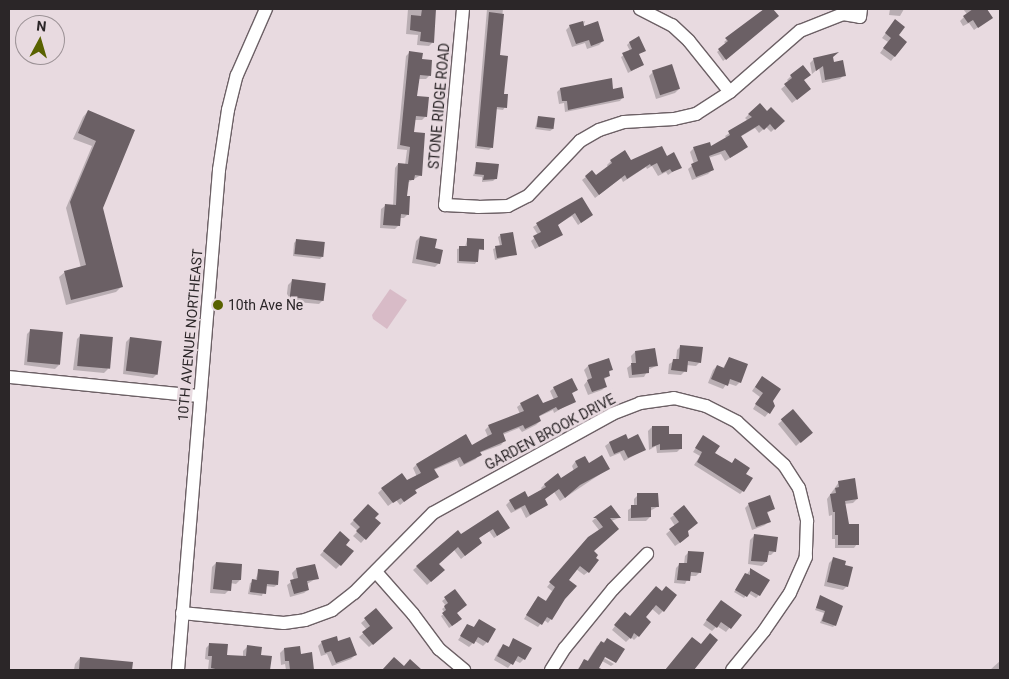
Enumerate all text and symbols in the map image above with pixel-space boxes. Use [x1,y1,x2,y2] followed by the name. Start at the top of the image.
[15,15,65,65] north arrow
[36,18,47,35] text: N
[425,42,453,170] street label: STONE RIDGE ROAD
[174,248,206,422] street label: 10TH AVENUE NORTHEAST
[228,297,303,313] place label: 10th Ave Ne
[212,299,224,311] marker: 10th Ave Ne
[482,390,618,474] street label: GARDEN BROOK DRIVE

